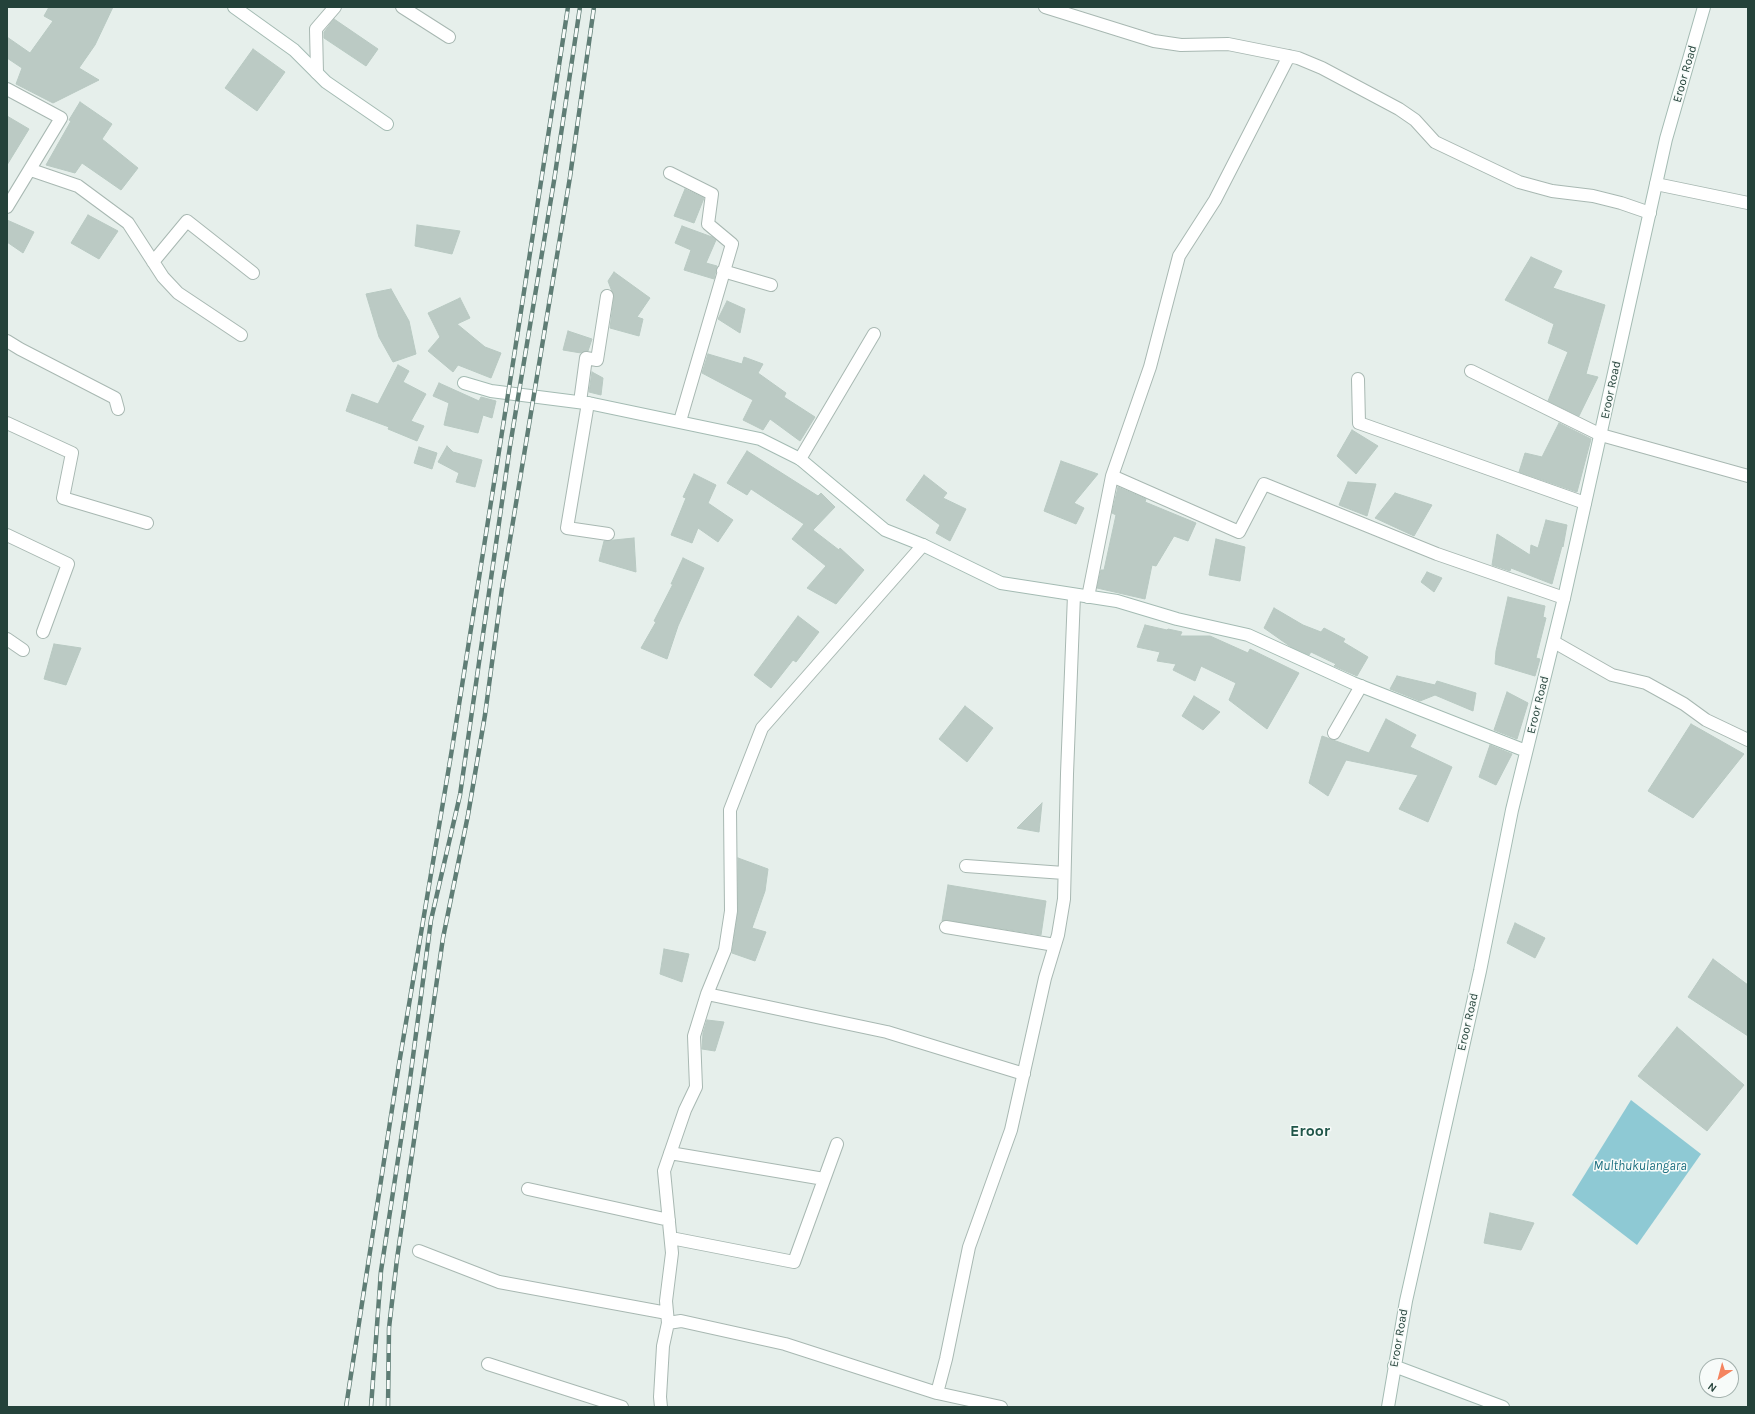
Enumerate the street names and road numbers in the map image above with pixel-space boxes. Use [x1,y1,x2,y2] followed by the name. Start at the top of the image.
[1670,44,1700,104] street label: Eroor Road
[1598,360,1624,420] street label: Eroor Road
[1524,675,1552,735] street label: Eroor Road
[1454,992,1482,1052] street label: Eroor Road
[1387,1308,1411,1368] street label: Eroor Road

